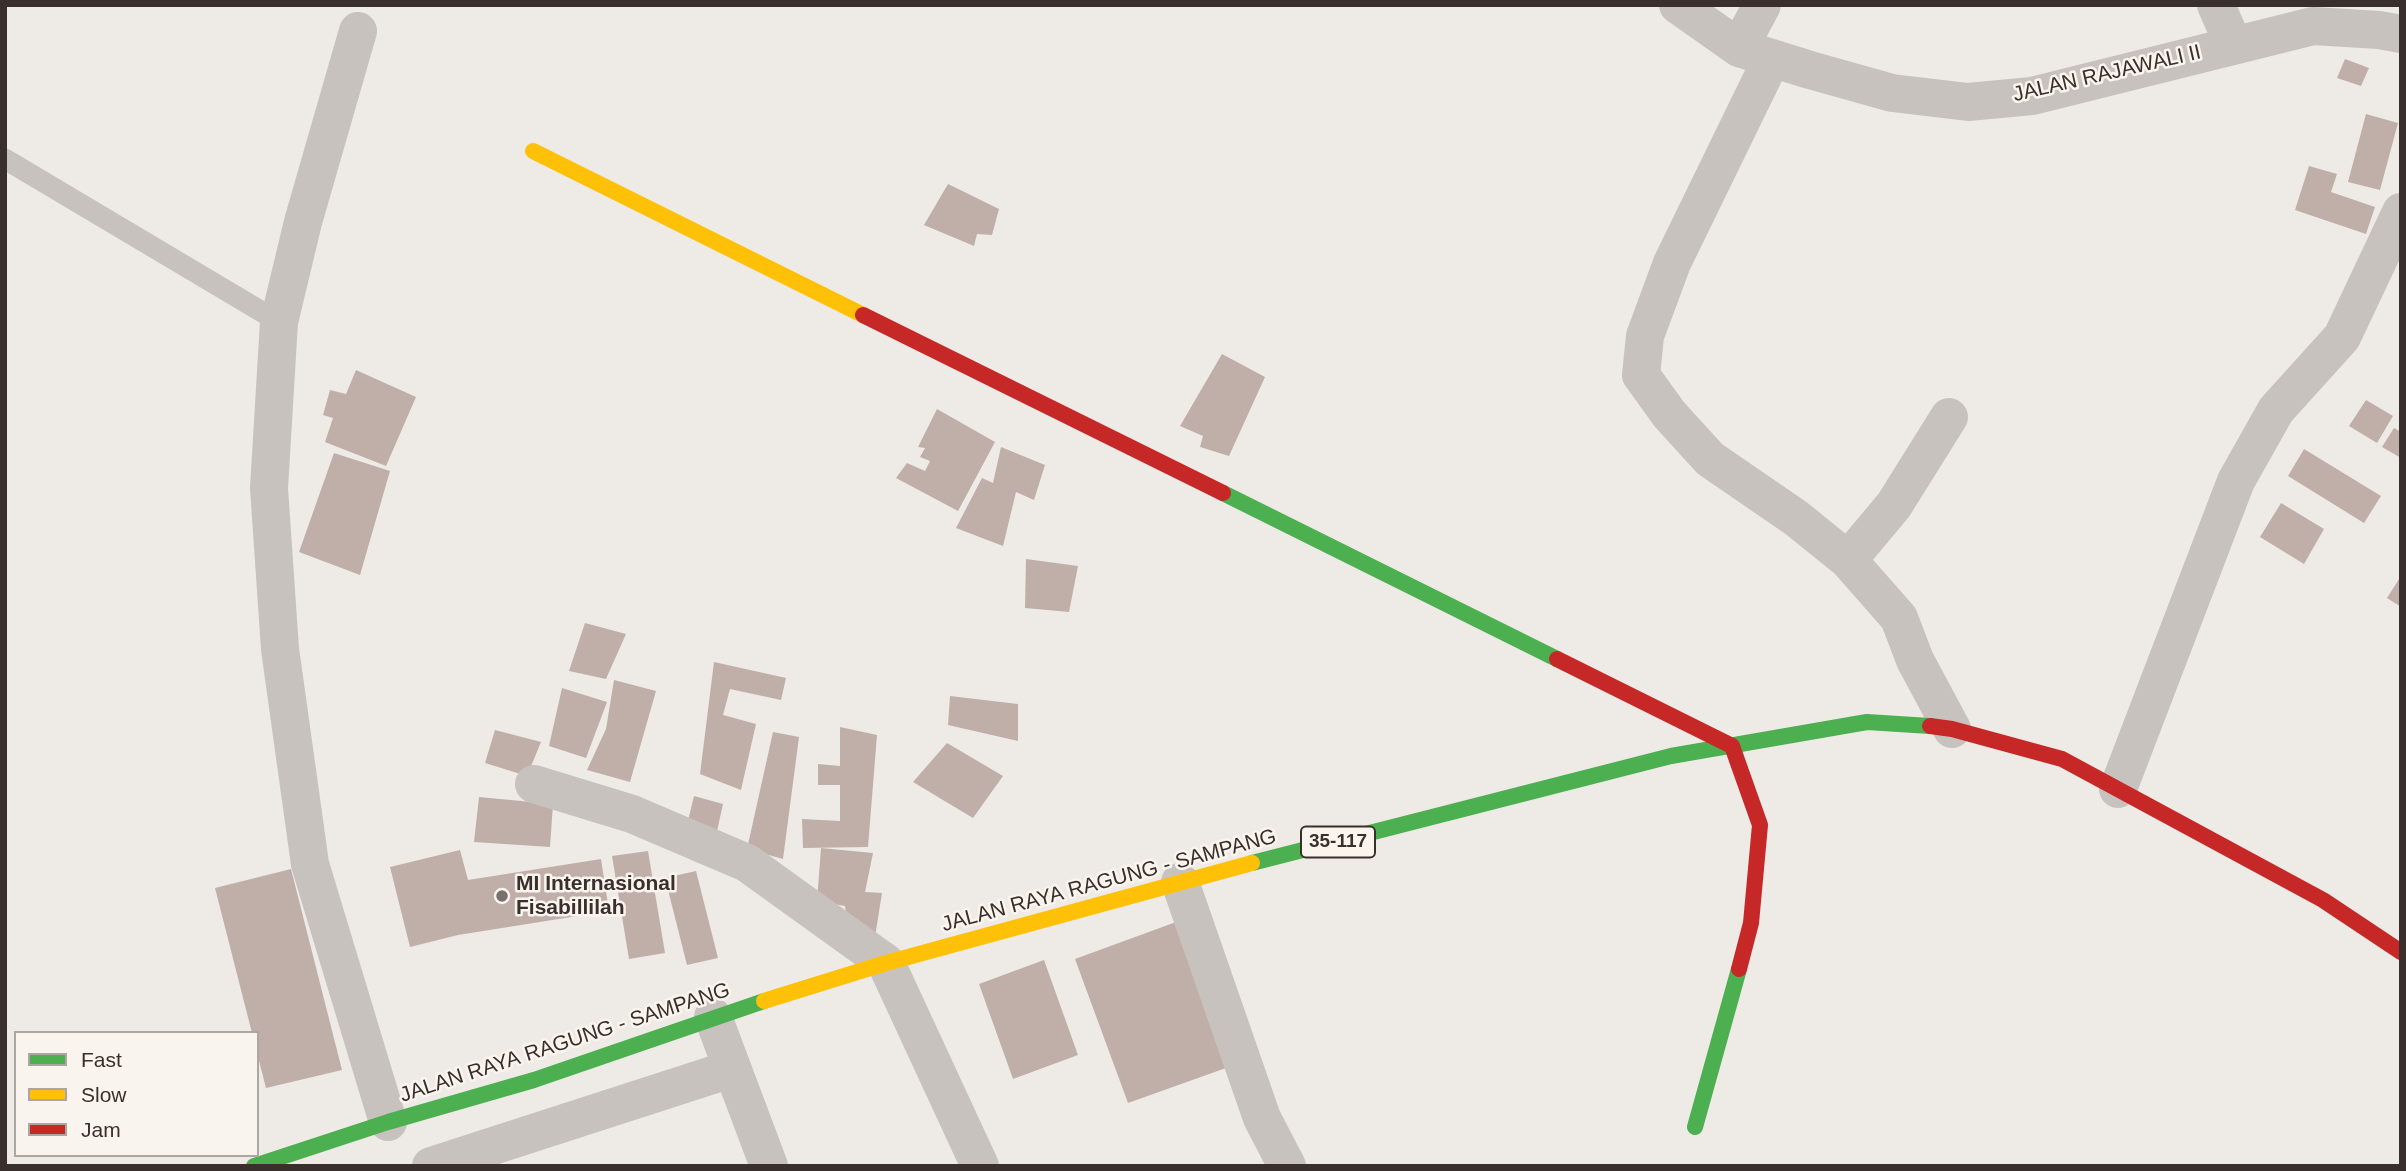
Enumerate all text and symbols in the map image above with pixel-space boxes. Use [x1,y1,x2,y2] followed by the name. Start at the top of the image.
[2011,40,2203,108] street label: JALAN RAJAWALI II
[939,824,1279,938] street label: JALAN RAYA RAGUNG - SAMPANG
[1301,827,1375,858] road number: 35-117
[516,871,676,921] place label: MI Internasional Fisabillilah
[494,888,510,904] marker: MI Internasional Fisabillilah
[397,978,733,1108] street label: JALAN RAYA RAGUNG - SAMPANG
[14,1031,259,1157] legend
[81,1048,122,1071] text: Fast
[81,1083,127,1106] text: Slow
[81,1118,121,1141] text: Jam

